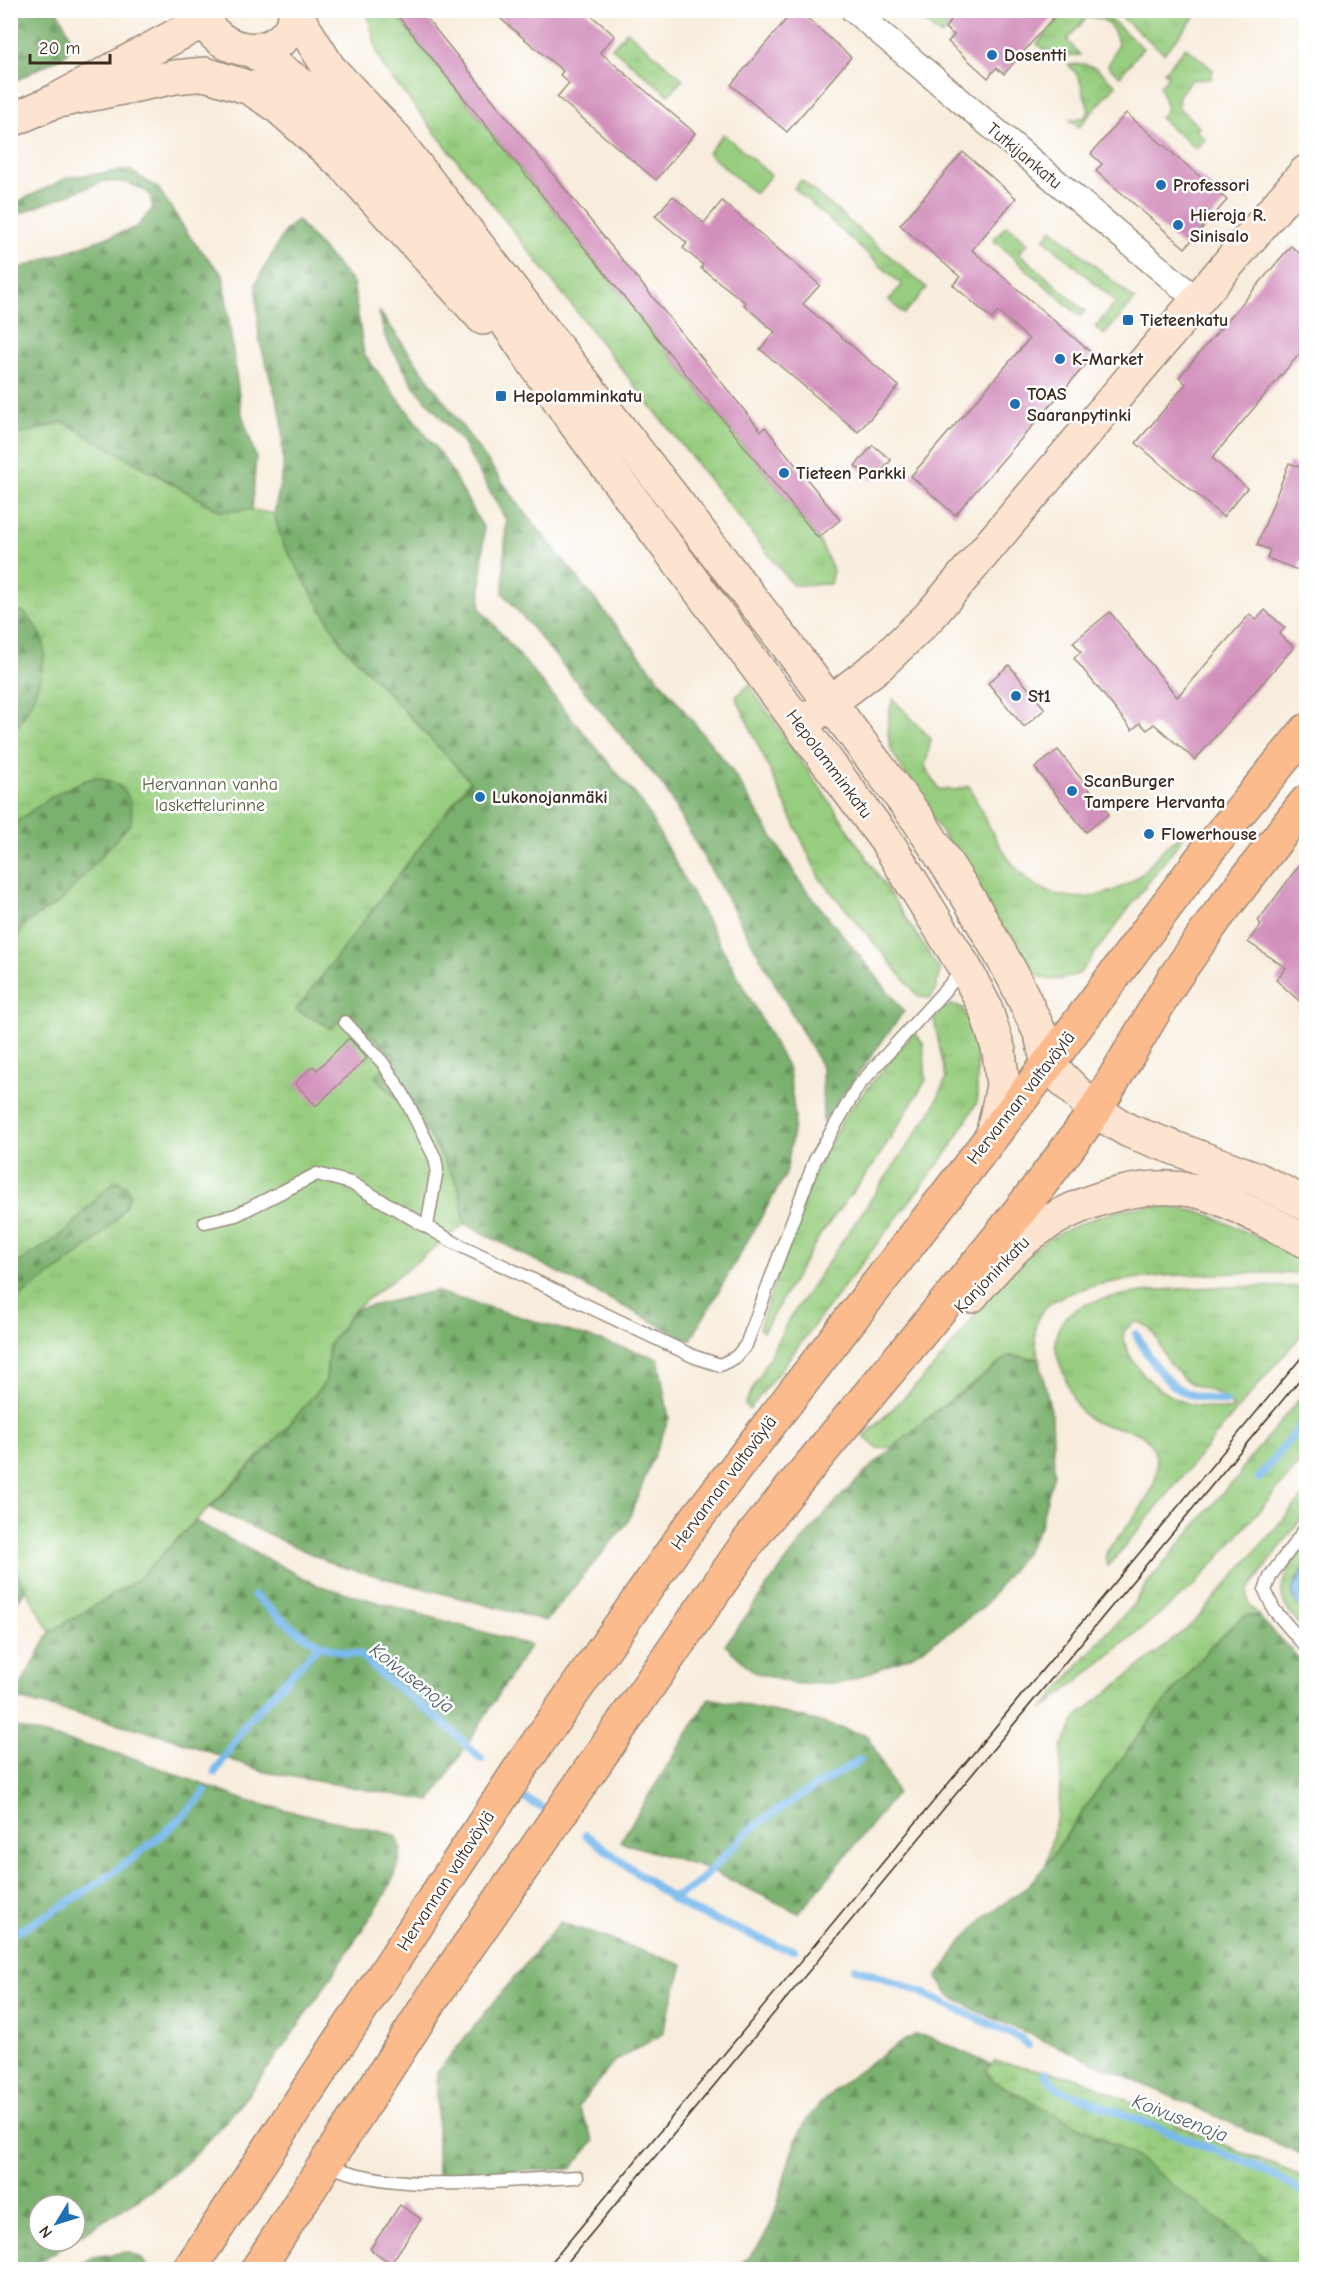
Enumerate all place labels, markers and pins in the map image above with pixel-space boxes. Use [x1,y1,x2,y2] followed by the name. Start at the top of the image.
[1004,45,1067,66] place label: Dosentti
[985,48,999,62] marker: Dosentti
[1173,175,1250,196] place label: Professori
[1154,178,1168,192] marker: Professori
[1190,205,1266,247] place label: Hieroja R. Sinisalo
[1171,218,1185,232] marker: Hieroja R. Sinisalo
[1140,310,1228,331] place label: Tieteenkatu
[1121,313,1135,327] marker: Tieteenkatu
[1072,349,1144,370] place label: K-Market
[1053,352,1067,366] marker: K-Market
[1027,384,1131,426] place label: TOAS Saaranpytinki
[513,386,642,407] place label: Hepolamminkatu
[494,389,508,403] marker: Hepolamminkatu
[1008,397,1022,411] marker: TOAS Saaranpytinki
[796,463,906,484] place label: Tieteen Parkki
[777,466,791,480] marker: Tieteen Parkki
[1028,686,1051,707] place label: St1
[1009,689,1023,703] marker: St1
[1084,771,1225,813] place label: ScanBurger Tampere Hervanta
[1065,784,1079,798] marker: ScanBurger Tampere Hervanta
[492,787,608,808] place label: Lukonojanmäki
[473,790,487,804] marker: Lukonojanmäki
[1161,824,1257,845] place label: Flowerhouse
[1142,827,1156,841] marker: Flowerhouse

